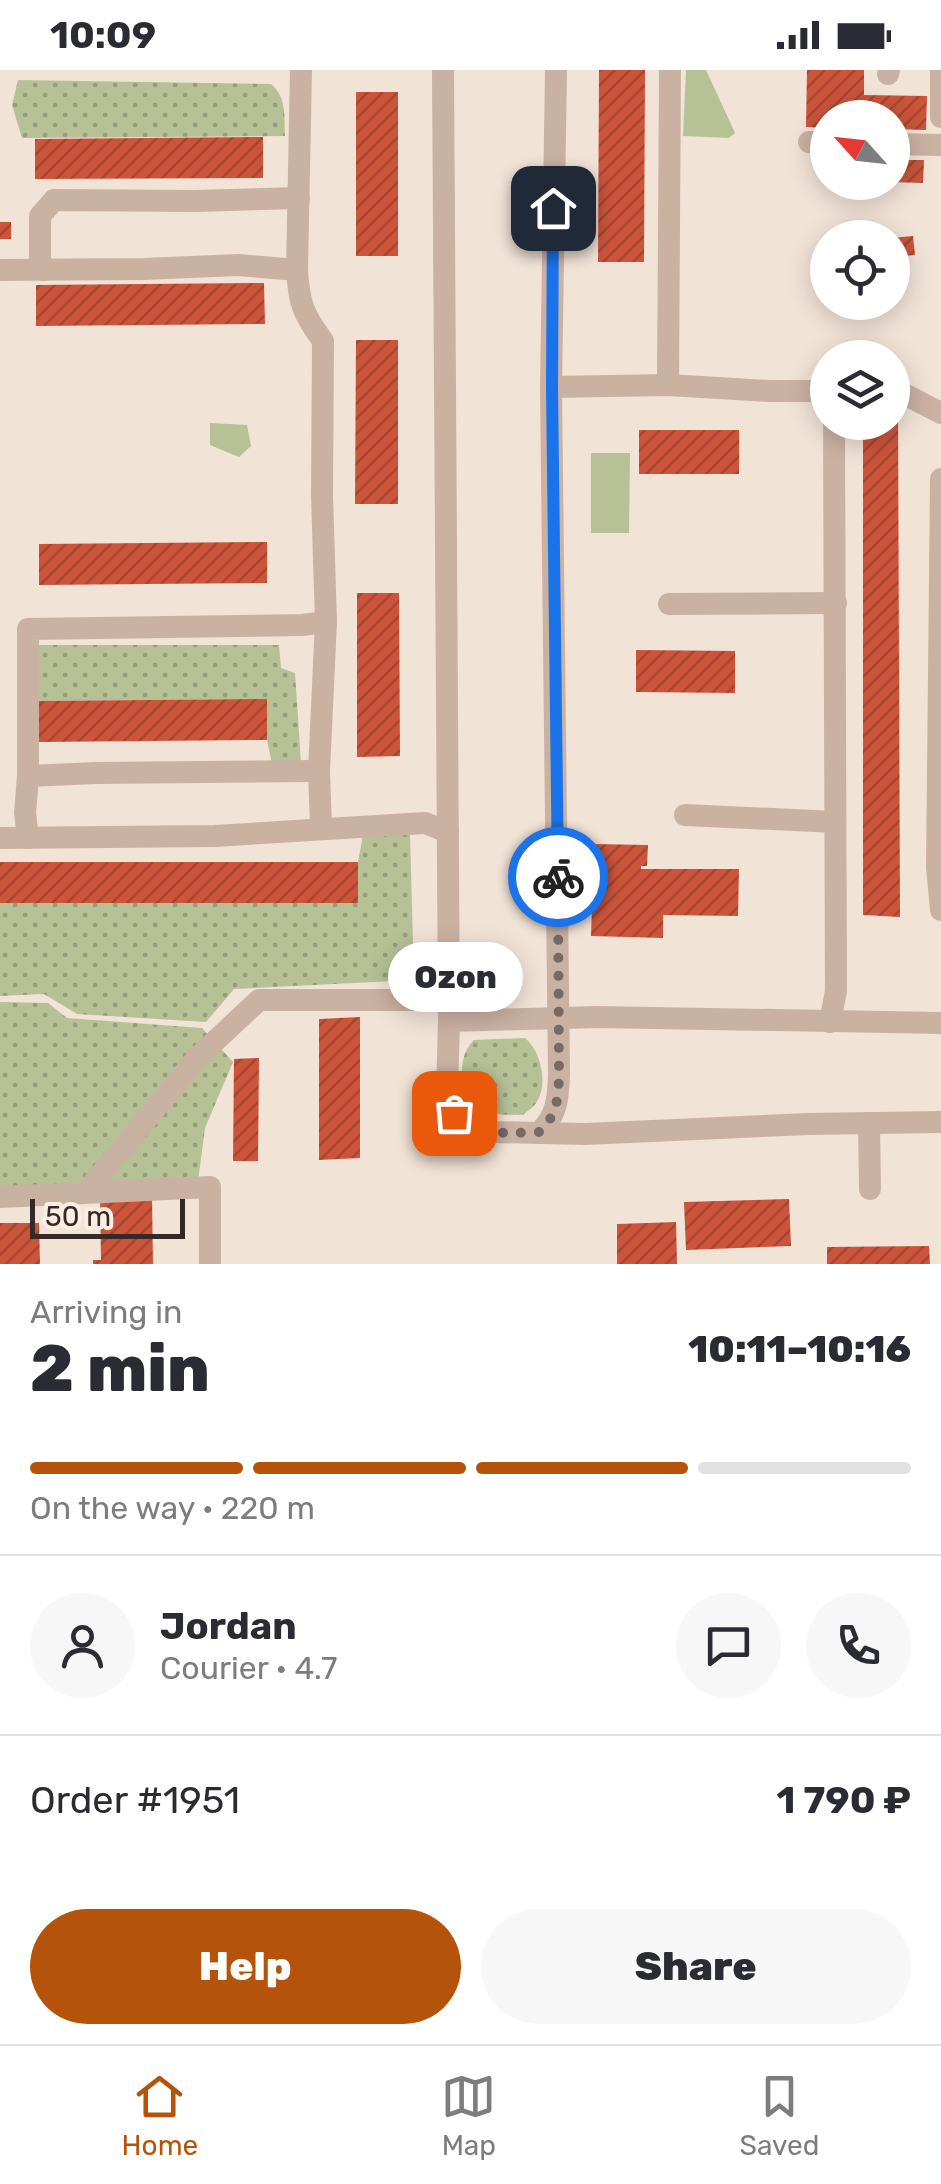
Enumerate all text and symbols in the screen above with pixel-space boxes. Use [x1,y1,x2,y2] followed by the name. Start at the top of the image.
[50,12,156,58] text: 10:09
[810,100,910,200] north arrow
[810,100,910,440] map controls
[511,166,596,251] pin
[526,181,581,236] icon: home
[810,220,910,320] button: locate
[810,340,910,440] button: layers
[508,827,608,927] courier
[531,850,586,905] icon: bike
[386,943,522,1013] callout: Ozon
[414,958,497,996] text: Ozon
[412,1071,497,1156] pin
[427,1086,482,1141] icon: bag
[30,1194,185,1238] scale bar
[45,1200,111,1233] text: 50 m
[30,1293,182,1331] text: Arriving in
[688,1326,911,1372] text: 10:11–10:16
[30,1330,210,1407] text: 2 min
[30,1489,315,1527] text: On the way · 220 m
[30,1593,135,1698] button: person
[676,1593,781,1698] button: chat
[806,1593,911,1698] button: phone
[160,1603,297,1649] text: Jordan
[160,1649,337,1687] text: Courier · 4.7
[30,1777,240,1823] text: Order #1951
[777,1777,911,1823] text: 1 790 ₽
[30,1909,461,2024] button: Help
[481,1909,911,2024] button: Share
[122,2069,198,2162] tab: Home
[441,2069,496,2162] tab: Map
[739,2069,819,2162] tab: Saved

